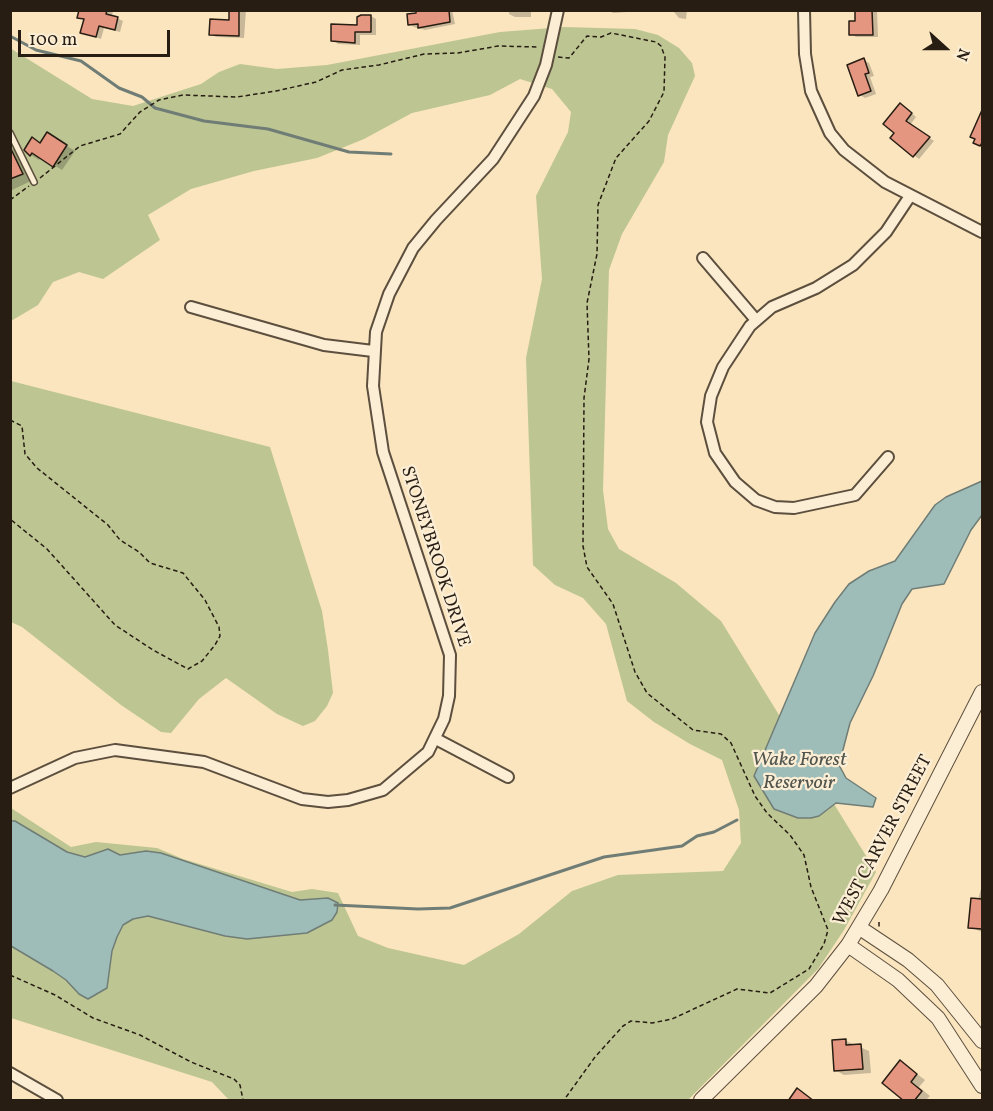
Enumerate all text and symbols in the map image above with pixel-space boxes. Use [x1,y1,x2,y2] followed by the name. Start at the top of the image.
[21,18,172,56] scale bar
[915,18,975,78] north arrow
[29,28,78,53] text: 100 m
[949,45,974,64] text: N
[395,464,473,650] street label: STONEYBROOK DRIVE
[752,749,846,796] water label: Wake Forest Reservoir
[830,752,938,930] street label: WEST CARVER STREET

